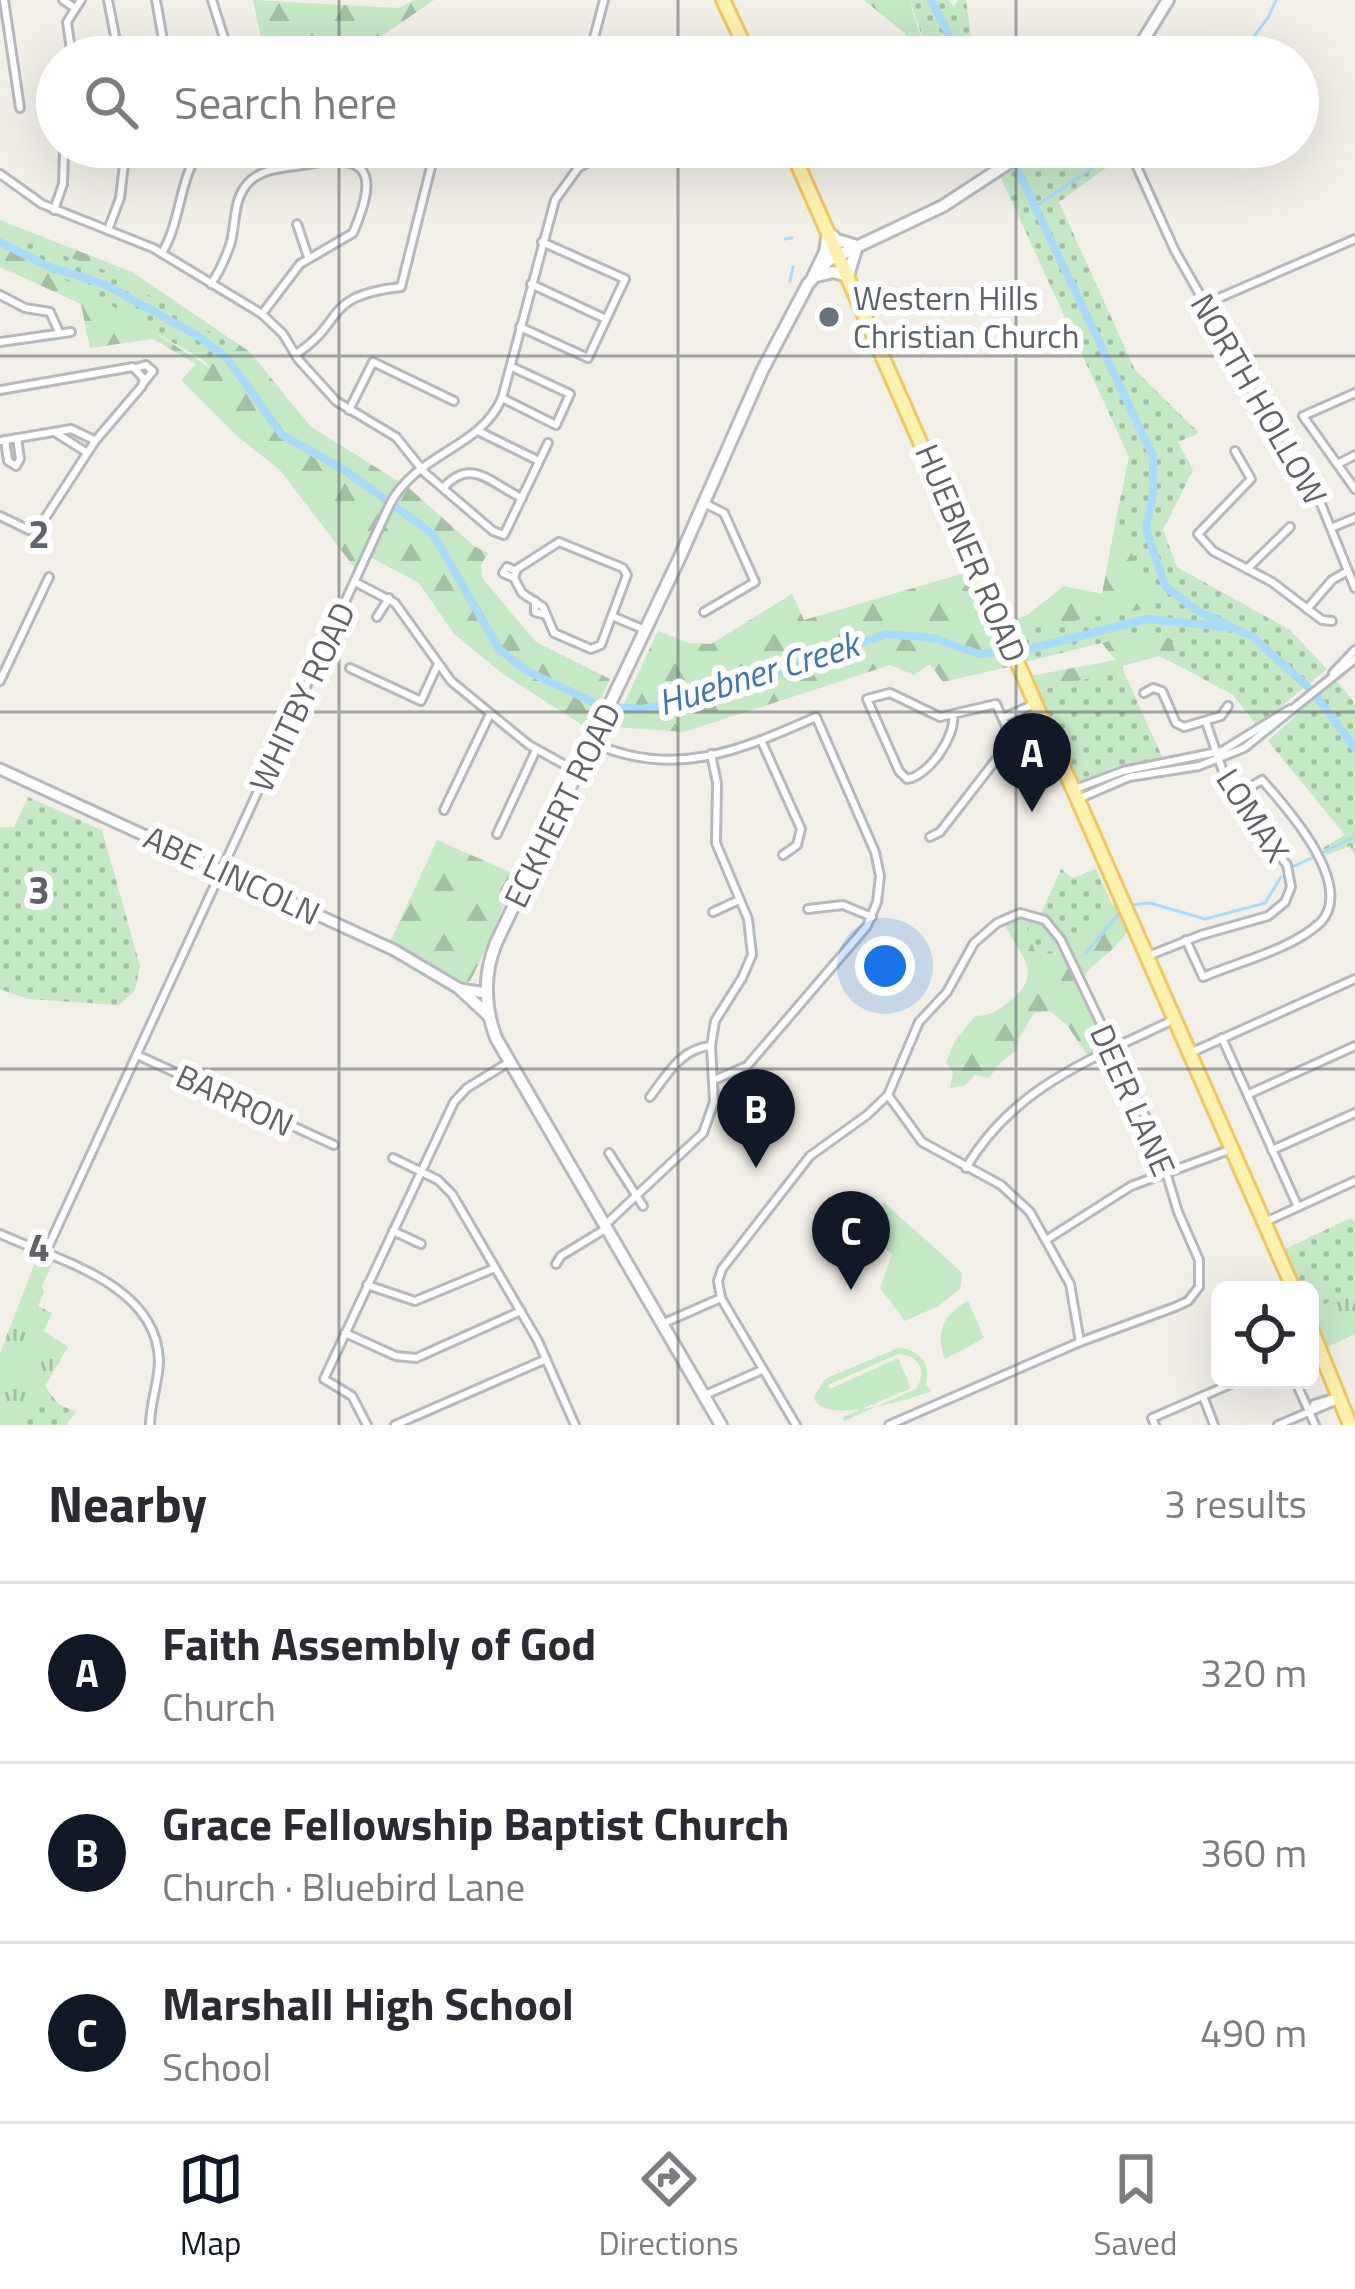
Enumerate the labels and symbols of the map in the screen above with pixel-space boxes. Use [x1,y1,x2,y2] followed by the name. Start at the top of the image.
[853,273,1079,361] place label: Western Hills Christian Church
[1178,284,1340,514] street label: NORTH HOLLOW
[816,304,842,330] marker: Western Hills Christian Church
[902,436,1040,670] street label: HUEBNER ROAD
[28,504,50,563] text: 2
[236,594,368,800] street label: WHITBY ROAD
[651,615,869,729] water label: Huebner Creek
[491,694,633,916] street label: ECKHERT ROAD
[993,713,1071,812] pin: A
[1204,758,1302,872] street label: LOMAX
[136,812,328,938] street label: ABE LINCOLN
[28,860,50,919] text: 3
[855,936,915,996] your location
[1077,1016,1189,1184] street label: DEER LANE
[168,1051,302,1149] street label: BARRON
[717,1069,795,1168] pin: B
[812,1191,890,1290] pin: C
[28,1217,50,1276] text: 4

